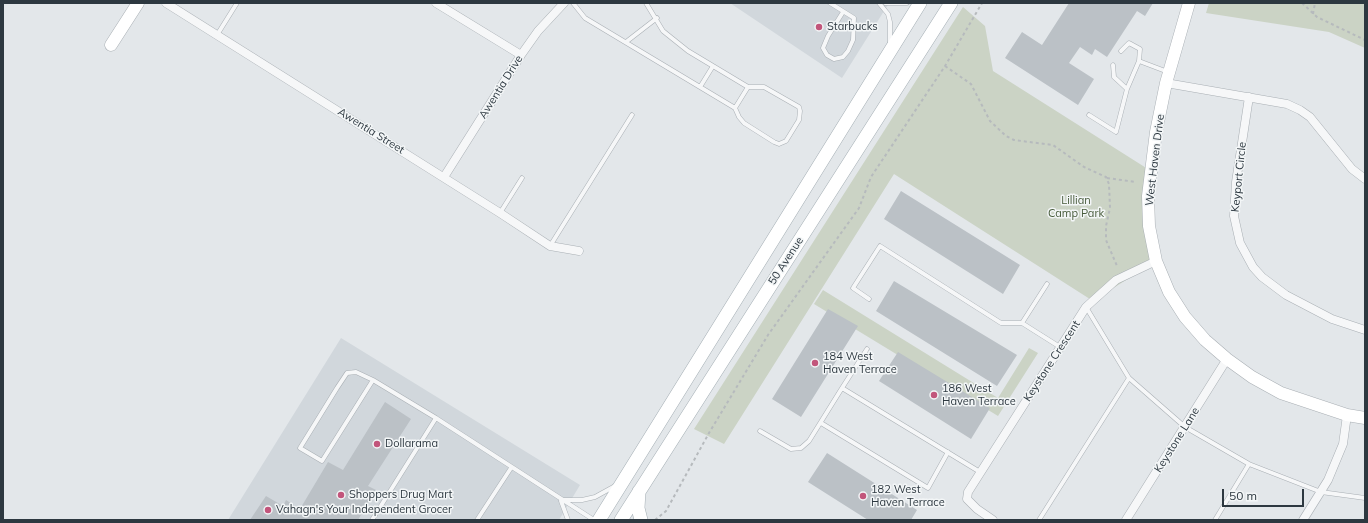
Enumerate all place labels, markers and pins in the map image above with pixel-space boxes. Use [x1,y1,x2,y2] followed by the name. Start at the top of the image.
[827,20,878,34] place label: Starbucks
[814,22,824,32] marker: Starbucks
[823,350,897,376] place label: 184 West Haven Terrace
[810,358,820,368] marker: 184 West Haven Terrace
[942,382,1016,408] place label: 186 West Haven Terrace
[929,390,939,400] marker: 186 West Haven Terrace
[385,437,438,451] place label: Dollarama
[372,439,382,449] marker: Dollarama
[871,483,945,509] place label: 182 West Haven Terrace
[349,488,452,502] place label: Shoppers Drug Mart
[336,490,346,500] marker: Shoppers Drug Mart
[858,491,868,501] marker: 182 West Haven Terrace
[276,503,452,517] place label: Vahagn's Your Independent Grocer
[263,505,273,515] marker: Vahagn's Your Independent Grocer

